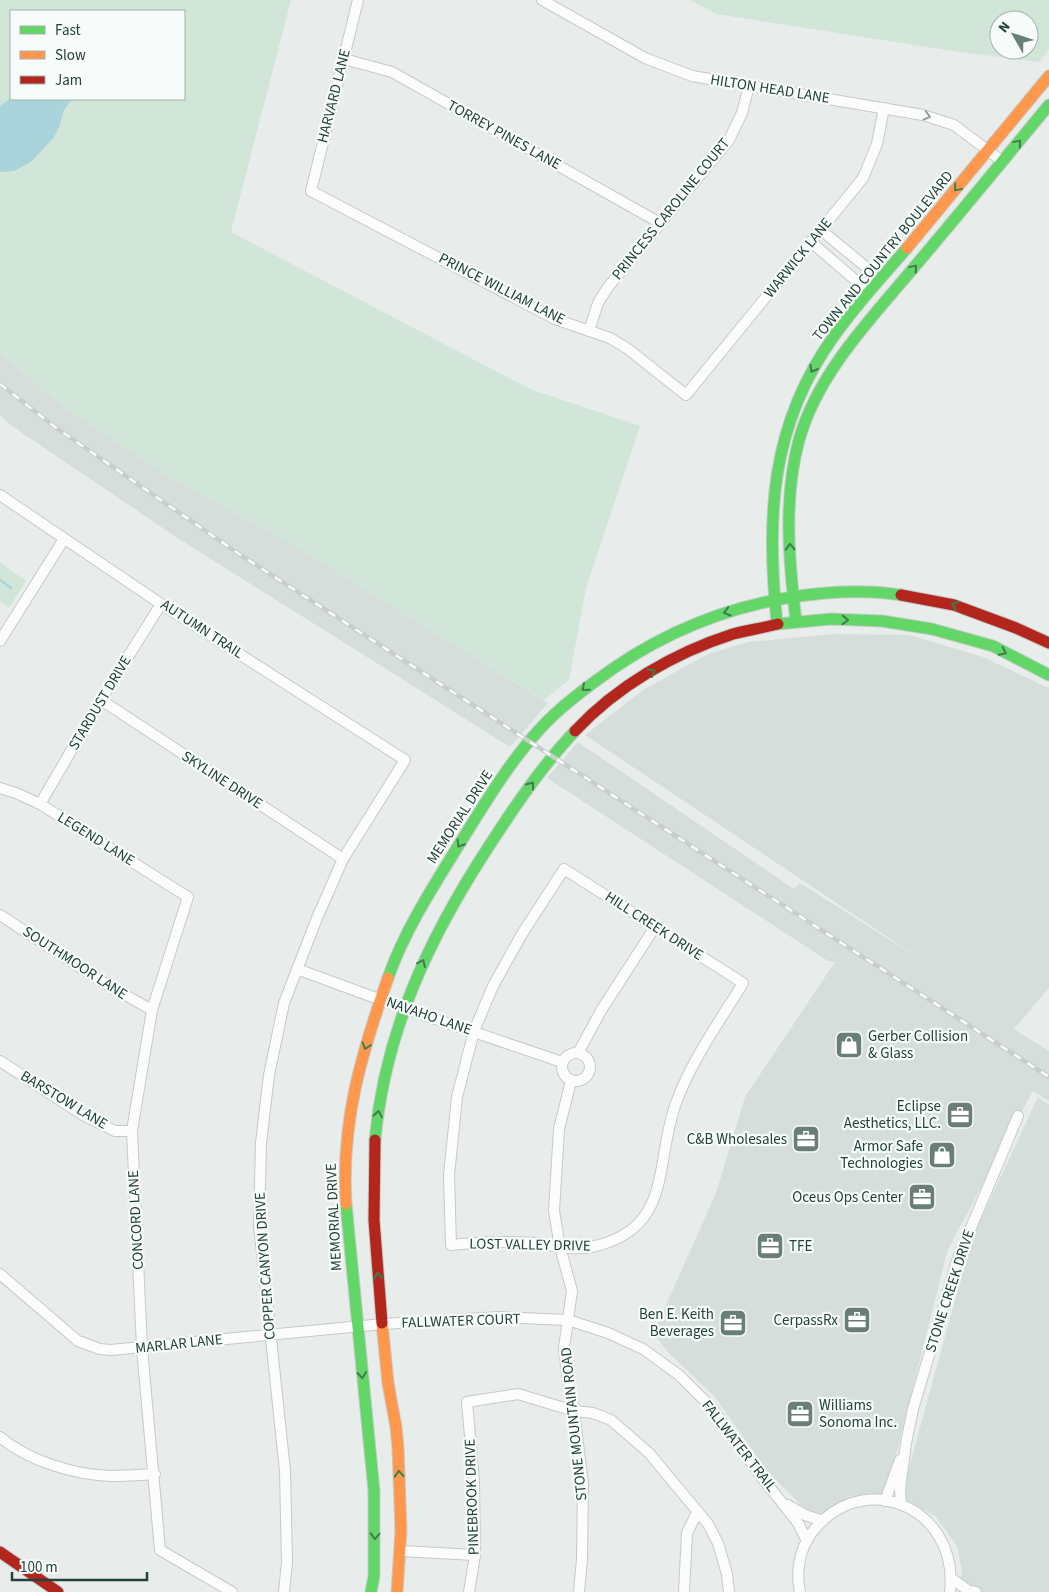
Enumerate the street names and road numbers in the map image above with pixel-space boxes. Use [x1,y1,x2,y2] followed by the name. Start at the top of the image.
[312,47,356,145] street label: HARVARD LANE
[709,69,831,109] street label: HILTON HEAD LANE
[443,95,565,175] street label: TORREY PINES LANE
[607,134,735,284] street label: PRINCESS CAROLINE COURT
[808,166,958,346] street label: TOWN AND COUNTRY BOULEVARD
[759,213,837,303] street label: WARWICK LANE
[435,248,569,330] street label: PRINCE WILLIAM LANE
[157,594,247,664] street label: AUTUMN TRAIL
[64,652,137,754] street label: STARDUST DRIVE
[177,746,267,814] street label: SKYLINE DRIVE
[422,766,498,868] street label: MEMORIAL DRIVE
[53,807,139,871] street label: LEGEND LANE
[601,886,707,966] street label: HILL CREEK DRIVE
[19,921,131,1005] street label: SOUTHMOOR LANE
[383,992,475,1040] street label: NAVAHO LANE
[16,1066,112,1134] street label: BARSTOW LANE
[321,1162,347,1271] street label: MEMORIAL DRIVE
[123,1170,149,1270] street label: CONCORD LANE
[249,1191,281,1340] street label: COPPER CANYON DRIVE
[920,1227,980,1355] street label: STONE CREEK DRIVE
[469,1233,591,1257] street label: LOST VALLEY DRIVE
[401,1308,521,1334] street label: FALLWATER COURT
[134,1329,224,1359] street label: MARLAR LANE
[555,1346,593,1502] street label: STONE MOUNTAIN ROAD
[696,1396,782,1496] street label: FALLWATER TRAIL
[459,1438,485,1556] street label: PINEBROOK DRIVE

